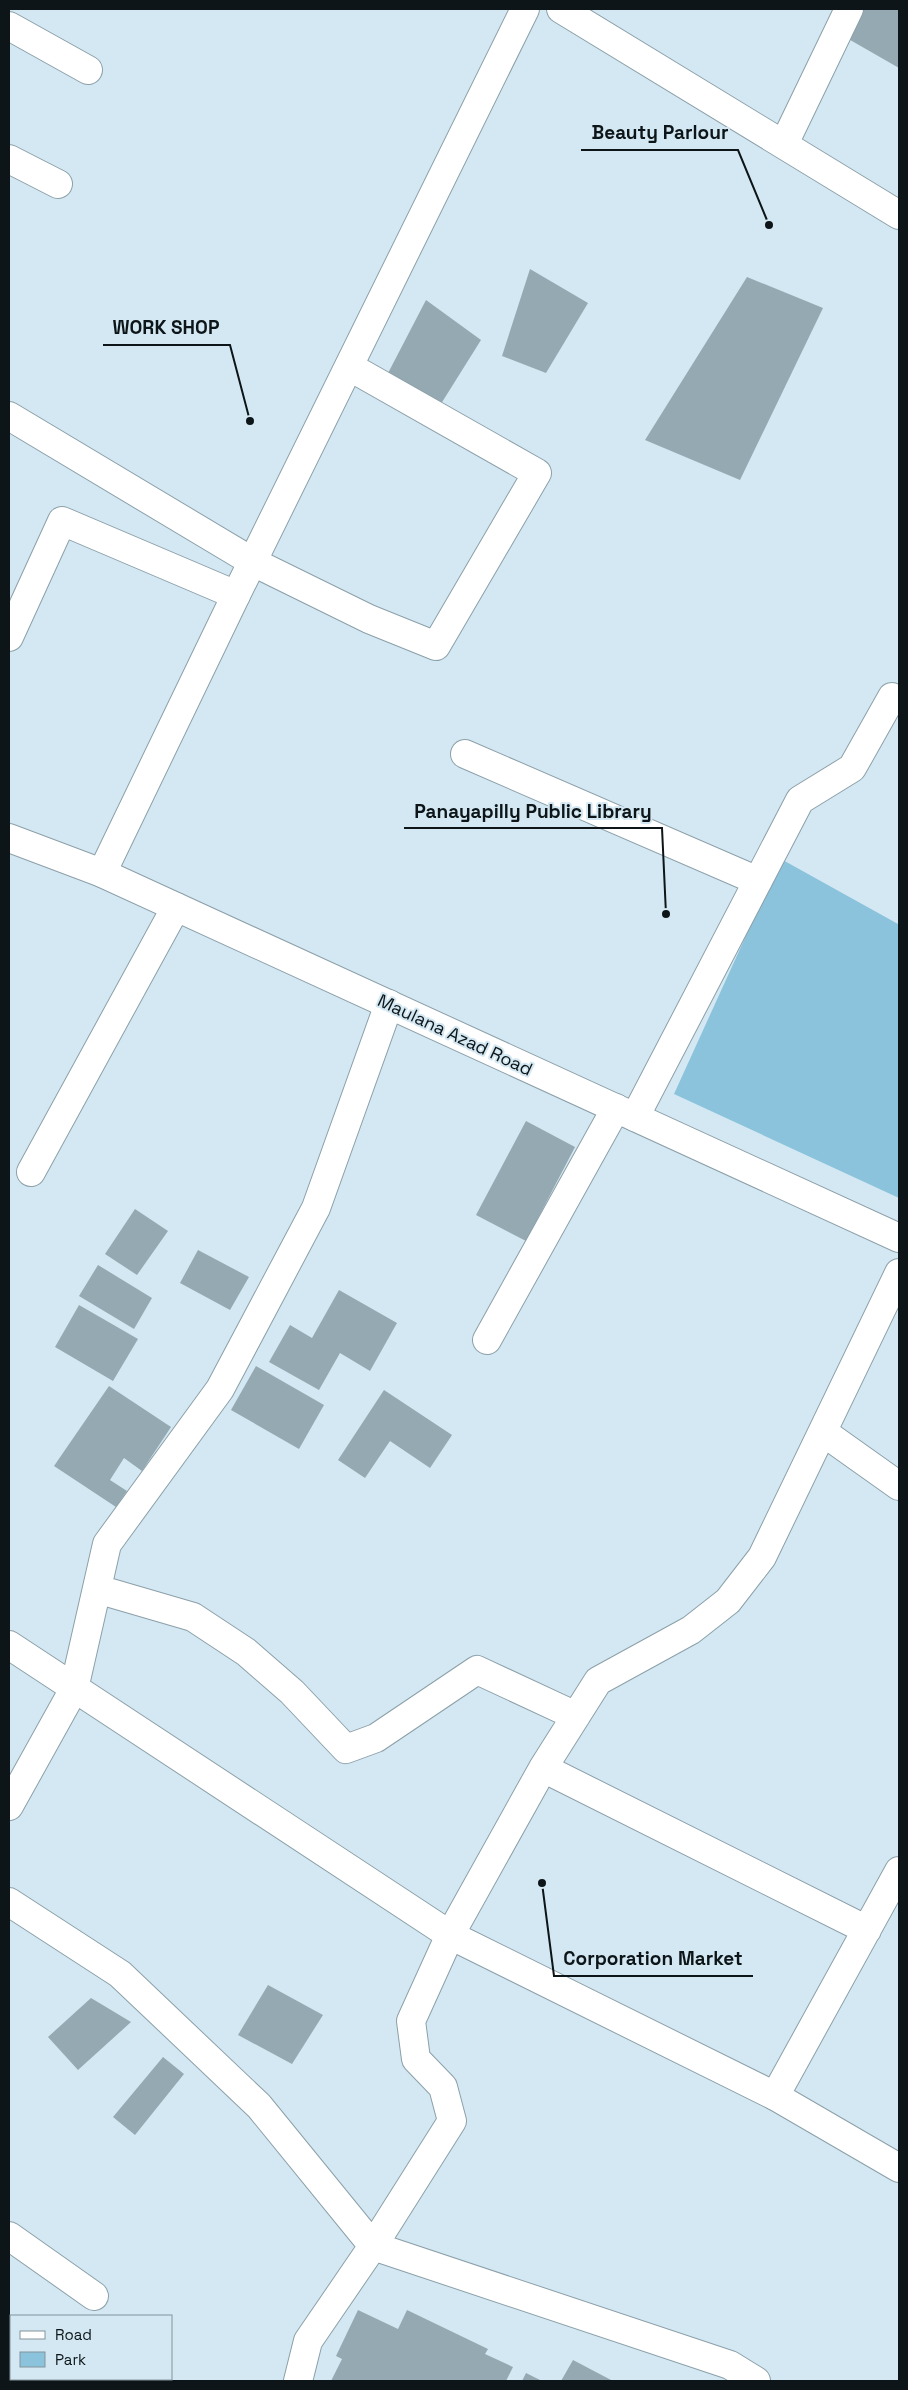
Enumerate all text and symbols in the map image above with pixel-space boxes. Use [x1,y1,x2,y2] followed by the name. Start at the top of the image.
[581,116,738,150] callout: Beauty Parlour
[592,120,728,145] text: Beauty Parlour
[103,311,230,345] callout: WORK SHOP
[113,315,219,340] text: WORK SHOP
[404,794,662,828] callout: Panayapilly Public Library
[414,799,652,824] text: Panayapilly Public Library
[374,989,536,1081] street label: Maulana Azad Road
[554,1942,753,1976] callout: Corporation Market
[563,1946,743,1971] text: Corporation Market
[10,2315,172,2380] legend
[55,2325,92,2344] text: Road
[55,2350,86,2369] text: Park

